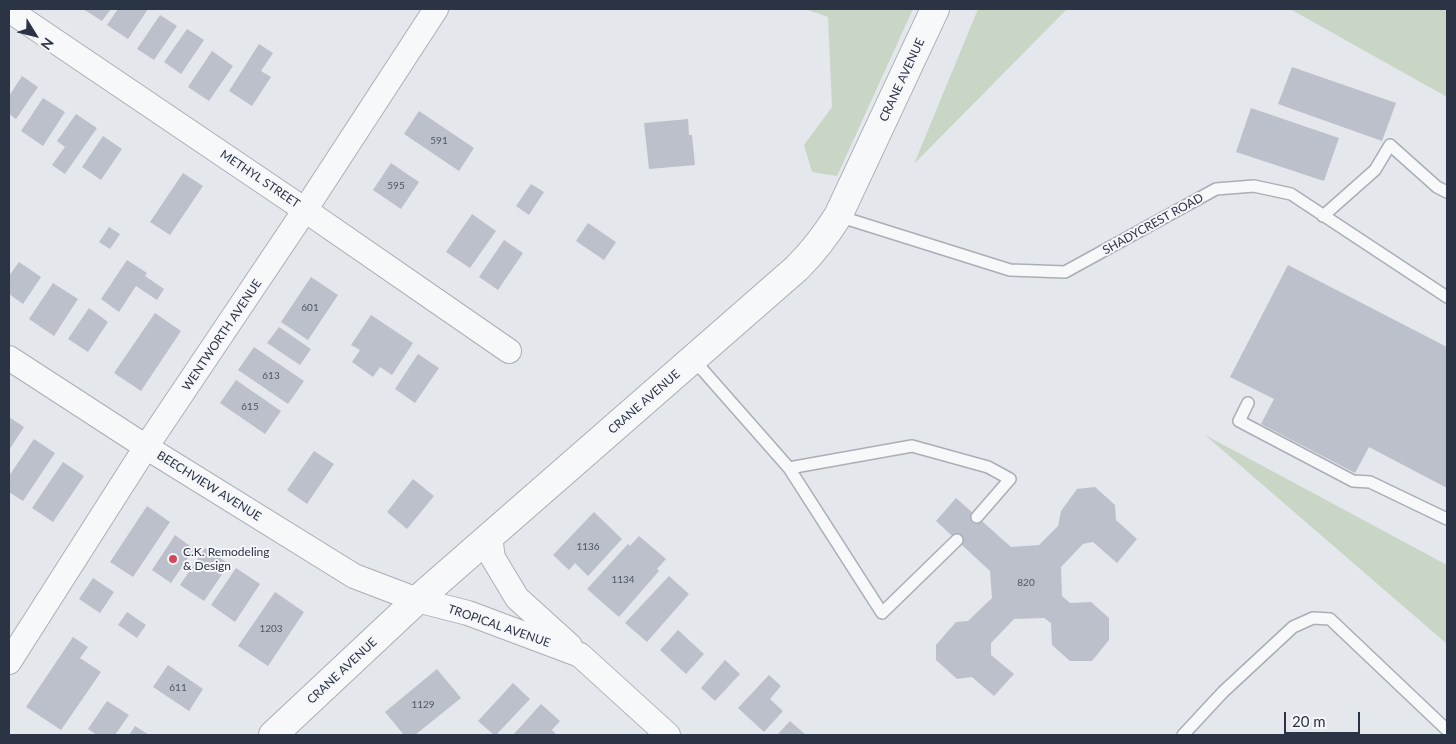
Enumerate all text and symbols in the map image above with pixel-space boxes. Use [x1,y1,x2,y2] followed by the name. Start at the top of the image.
[10,10,60,60] north arrow
[37,35,58,53] text: N
[876,36,928,124] street label: CRANE AVENUE
[430,135,448,147] house number: 591
[217,147,303,211] street label: METHYL STREET
[387,180,405,192] house number: 595
[1100,190,1206,258] street label: SHADYCREST ROAD
[179,276,265,394] street label: WENTWORTH AVENUE
[301,302,319,314] house number: 601
[605,367,683,437] street label: CRANE AVENUE
[262,370,280,382] house number: 613
[241,401,259,413] house number: 615
[154,448,264,524] street label: BEECHVIEW AVENUE
[576,541,600,553] house number: 1136
[183,545,270,573] place label: C.K. Remodeling & Design
[167,553,179,565] marker: C.K. Remodeling & Design
[611,574,635,586] house number: 1134
[1017,577,1035,589] house number: 820
[446,602,552,650] street label: TROPICAL AVENUE
[259,623,283,635] house number: 1203
[304,635,380,707] street label: CRANE AVENUE
[169,682,187,694] house number: 611
[411,699,435,711] house number: 1129
[1286,702,1362,734] scale bar
[1292,712,1326,730] text: 20 m

